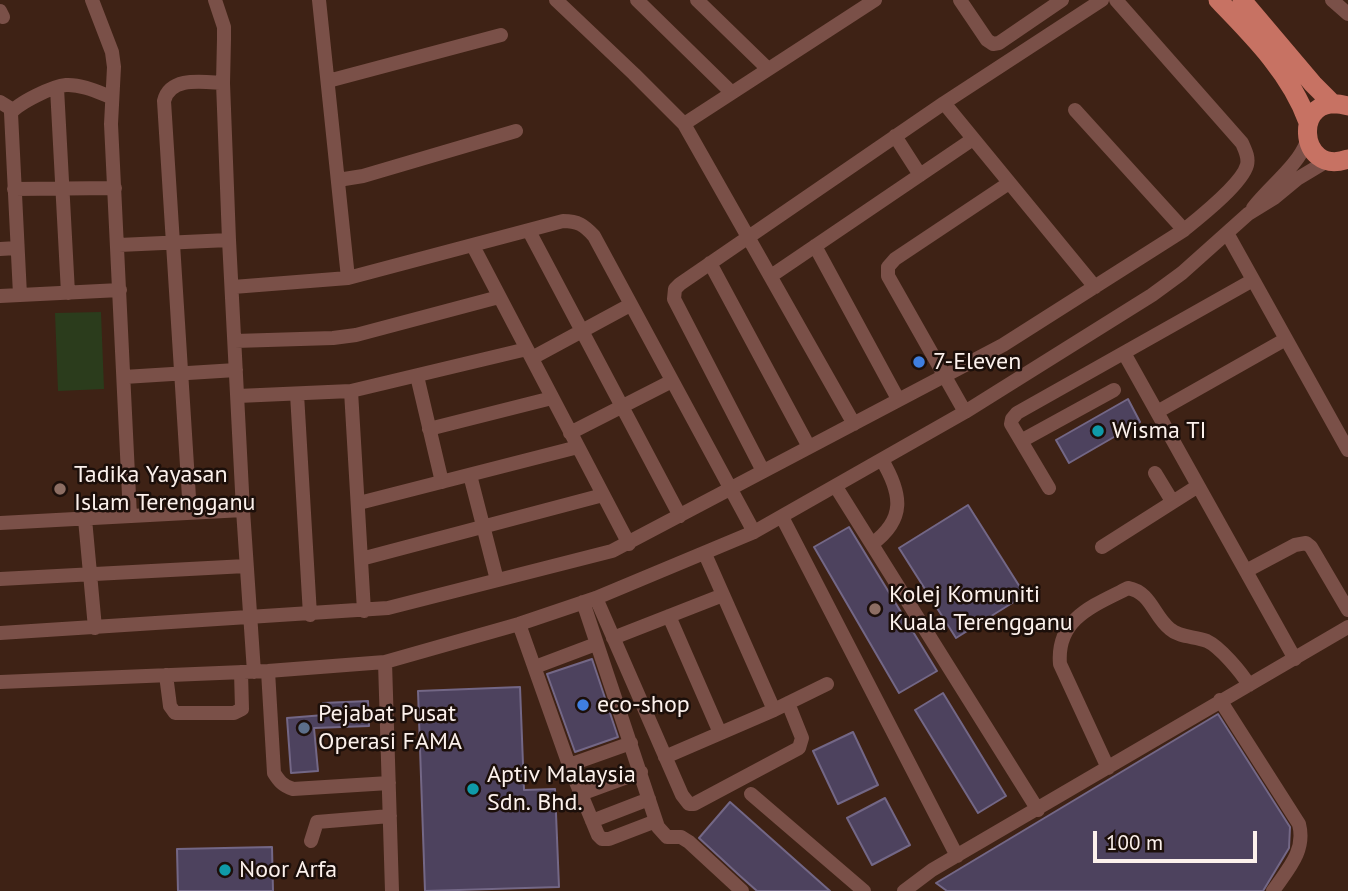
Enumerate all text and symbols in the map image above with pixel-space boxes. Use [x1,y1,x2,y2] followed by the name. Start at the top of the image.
[933,348,1021,376] place label: 7-Eleven
[911,354,927,370] marker: 7-Eleven
[1112,417,1207,445] place label: Wisma TI
[1090,423,1106,439] marker: Wisma TI
[74,461,256,517] place label: Tadika Yayasan Islam Terengganu
[52,481,68,497] marker: Tadika Yayasan Islam Terengganu
[889,581,1073,637] place label: Kolej Komuniti Kuala Terengganu
[867,601,883,617] marker: Kolej Komuniti Kuala Terengganu
[597,691,690,719] place label: eco-shop
[575,697,591,713] marker: eco-shop
[318,700,462,756] place label: Pejabat Pusat Operasi FAMA
[296,720,312,736] marker: Pejabat Pusat Operasi FAMA
[487,761,636,817] place label: Aptiv Malaysia Sdn. Bhd.
[465,781,481,797] marker: Aptiv Malaysia Sdn. Bhd.
[1096,818,1260,862] scale bar
[1106,829,1163,856] text: 100 m
[239,856,337,884] place label: Noor Arfa
[217,862,233,878] marker: Noor Arfa

